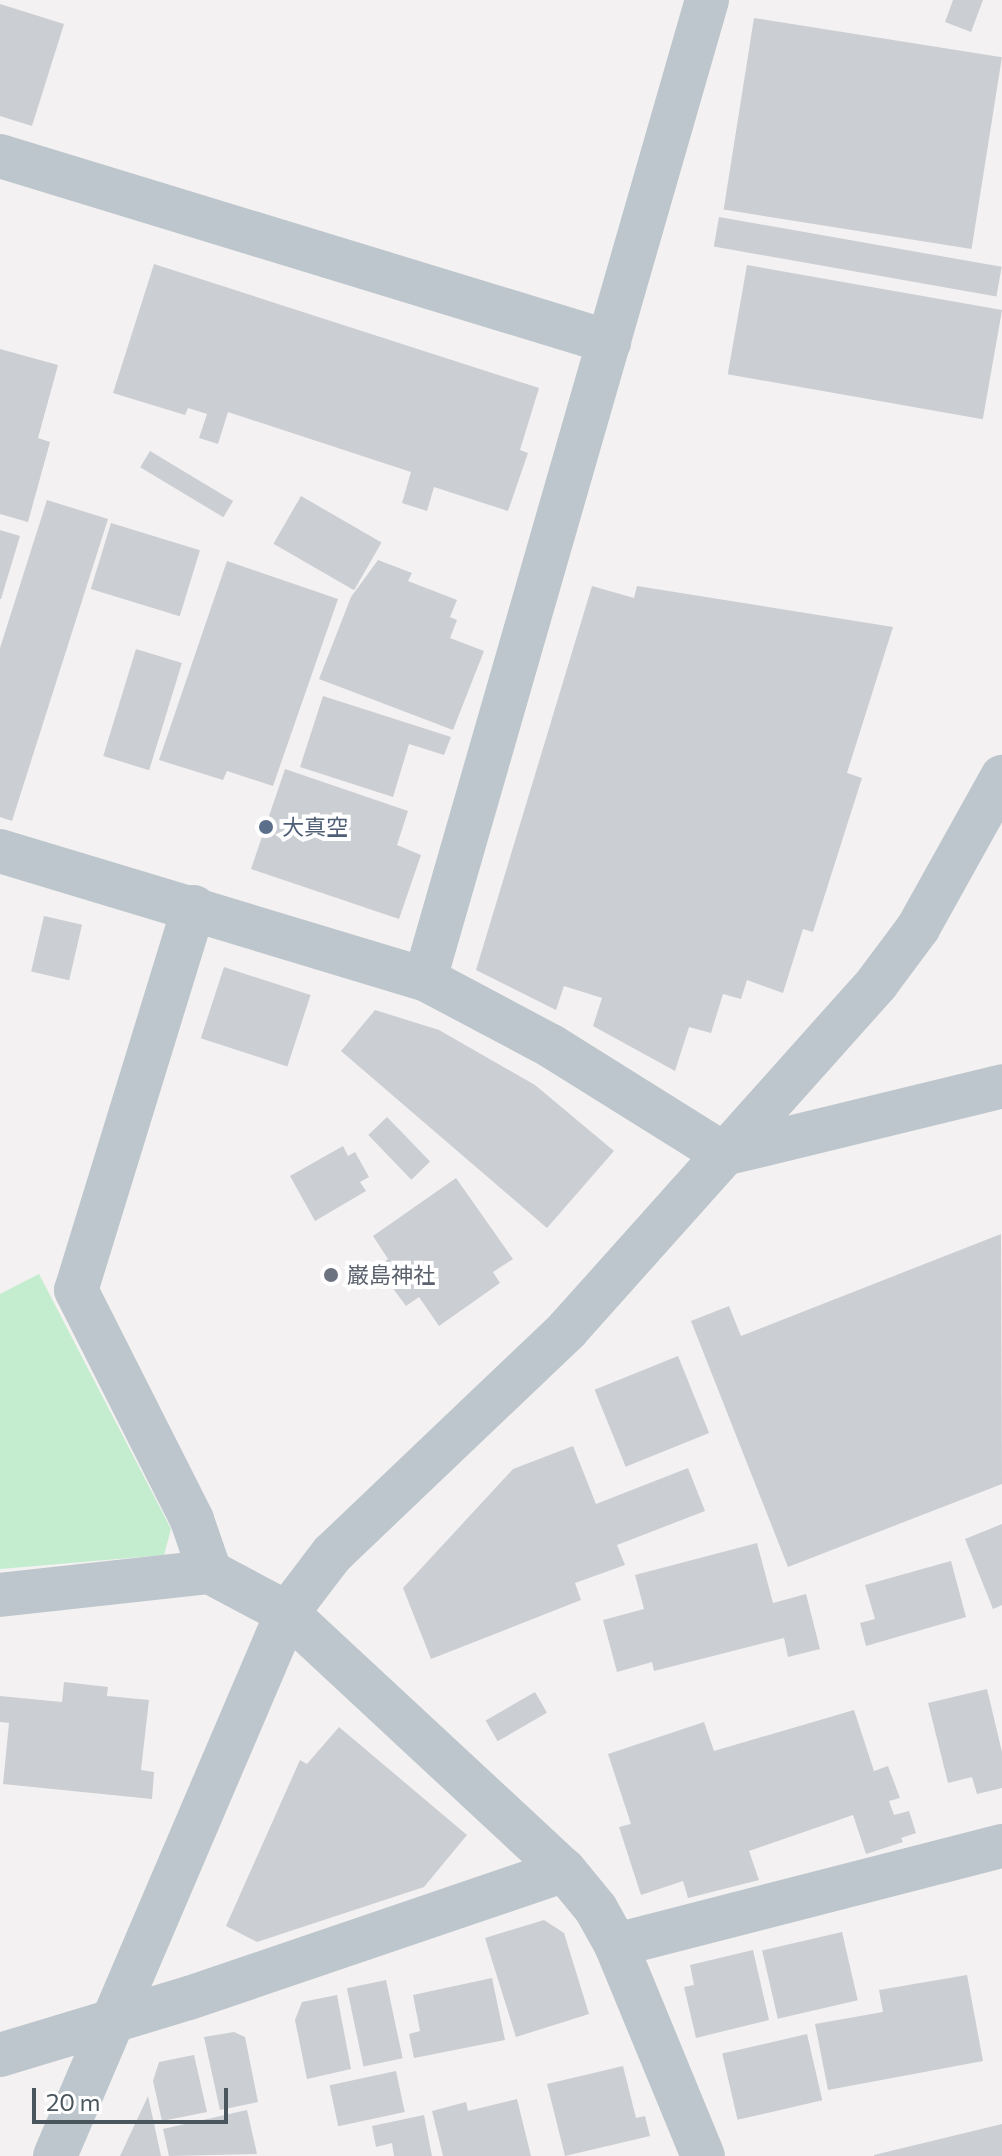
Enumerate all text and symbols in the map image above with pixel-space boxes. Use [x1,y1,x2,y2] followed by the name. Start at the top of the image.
[282,814,348,840] place label: 大真空
[257,818,275,836] marker: 大真空
[347,1262,435,1288] place label: 巌島神社
[322,1266,340,1284] marker: 巌島神社
[36,2072,232,2122] scale bar
[46,2087,100,2116] text: 20 m

